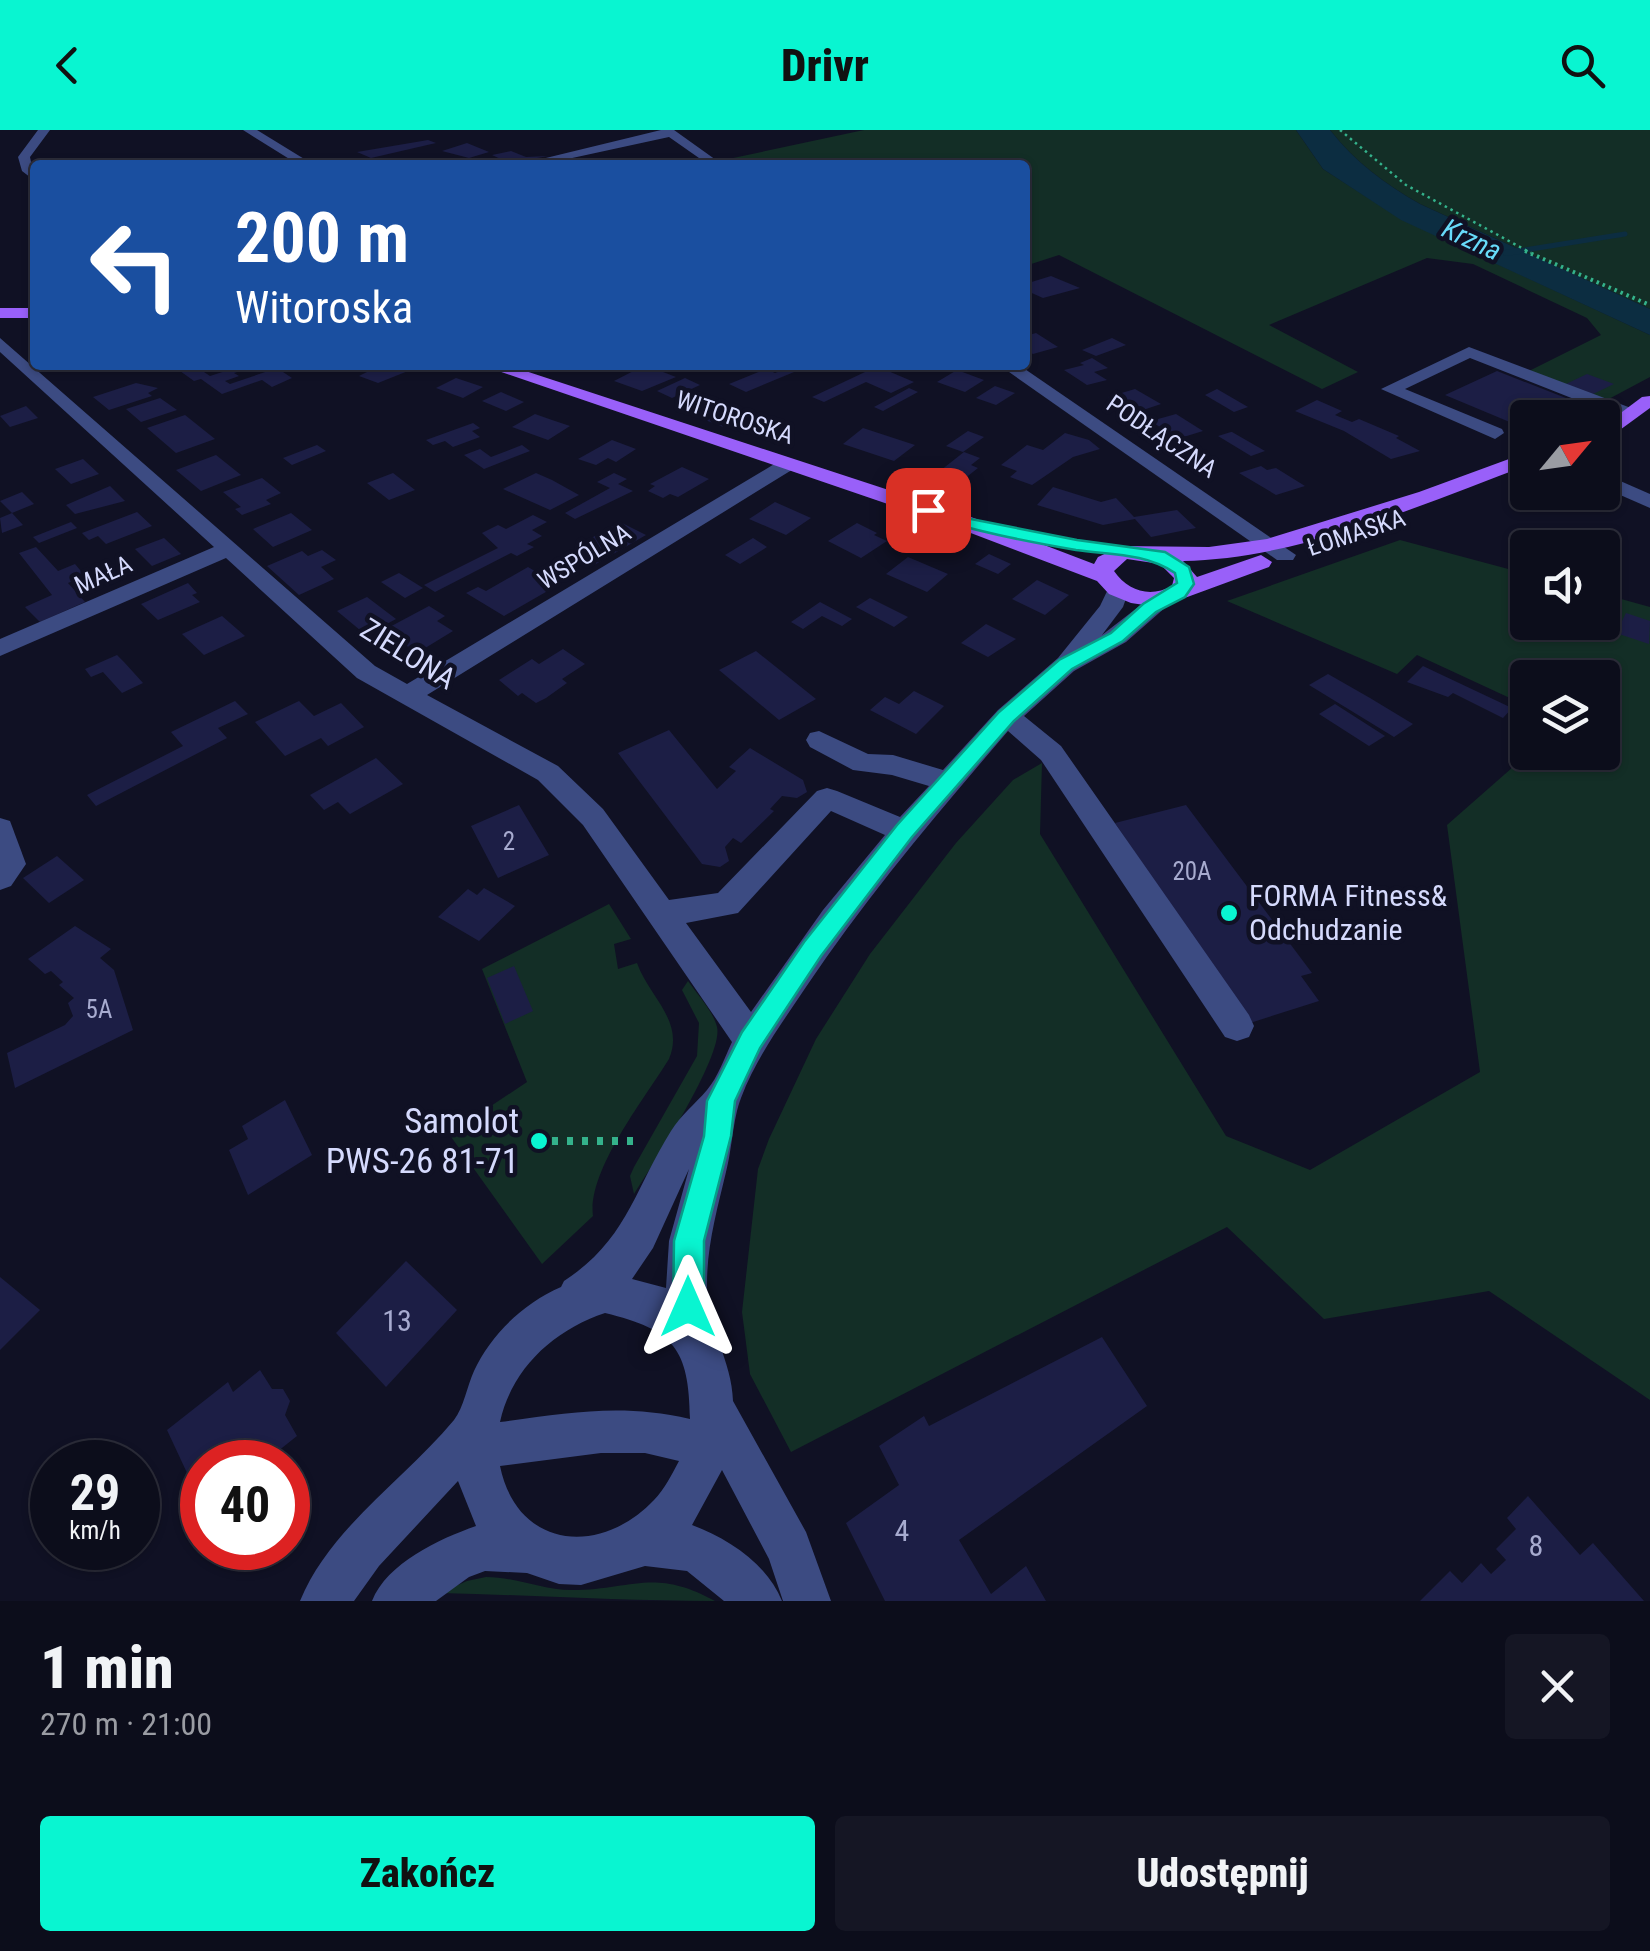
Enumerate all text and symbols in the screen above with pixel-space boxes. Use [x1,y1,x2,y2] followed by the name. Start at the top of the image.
[40,38,95,93] icon: back
[1555,38,1610,93] icon: search
[781,39,869,92] text: Drivr
[235,197,409,279] text: 200 m
[70,200,200,330] icon: left
[1437,212,1506,267] water label: Krzna
[235,281,413,334] text: Witoroska
[672,385,797,450] street label: WITOROSKA
[1101,389,1222,484] street label: PODŁĄCZNA
[1510,400,1620,510] north arrow
[1510,400,1620,770] map controls
[886,468,971,553] pin
[901,483,956,538] icon: arrive
[1303,503,1409,562] street label: ŁOMASKA
[532,517,636,595] street label: WSPÓLNA
[1510,530,1620,640] button: sound
[70,549,136,600] street label: MAŁA
[354,611,462,696] street label: ZIELONA
[1510,660,1620,770] button: layers
[503,827,515,856] house number: 2
[1172,857,1212,886] house number: 20A
[1249,878,1448,947] place label: FORMA Fitness& Odchudzanie
[1218,902,1240,924] marker: FORMA Fitness& Odchudzanie
[86,995,112,1024] house number: 5A
[326,1101,519,1182] place label: Samolot PWS-26 81-71
[528,1130,550,1152] marker: Samolot PWS-26 81-71
[636,1255,740,1359] position arrow
[382,1303,412,1338] house number: 13
[180,1440,310,1570] speed limit sign: 40
[70,1464,120,1522] text: 29
[895,1513,909,1548] house number: 4
[69,1516,121,1545] text: km/h
[1529,1528,1543,1563] house number: 8
[40,1632,174,1703] text: 1 min
[1505,1634,1610,1739] button: close
[40,1705,212,1743] text: 270 m · 21:00
[40,1816,815,1931] button: Zakończ
[835,1816,1610,1931] button: Udostępnij

